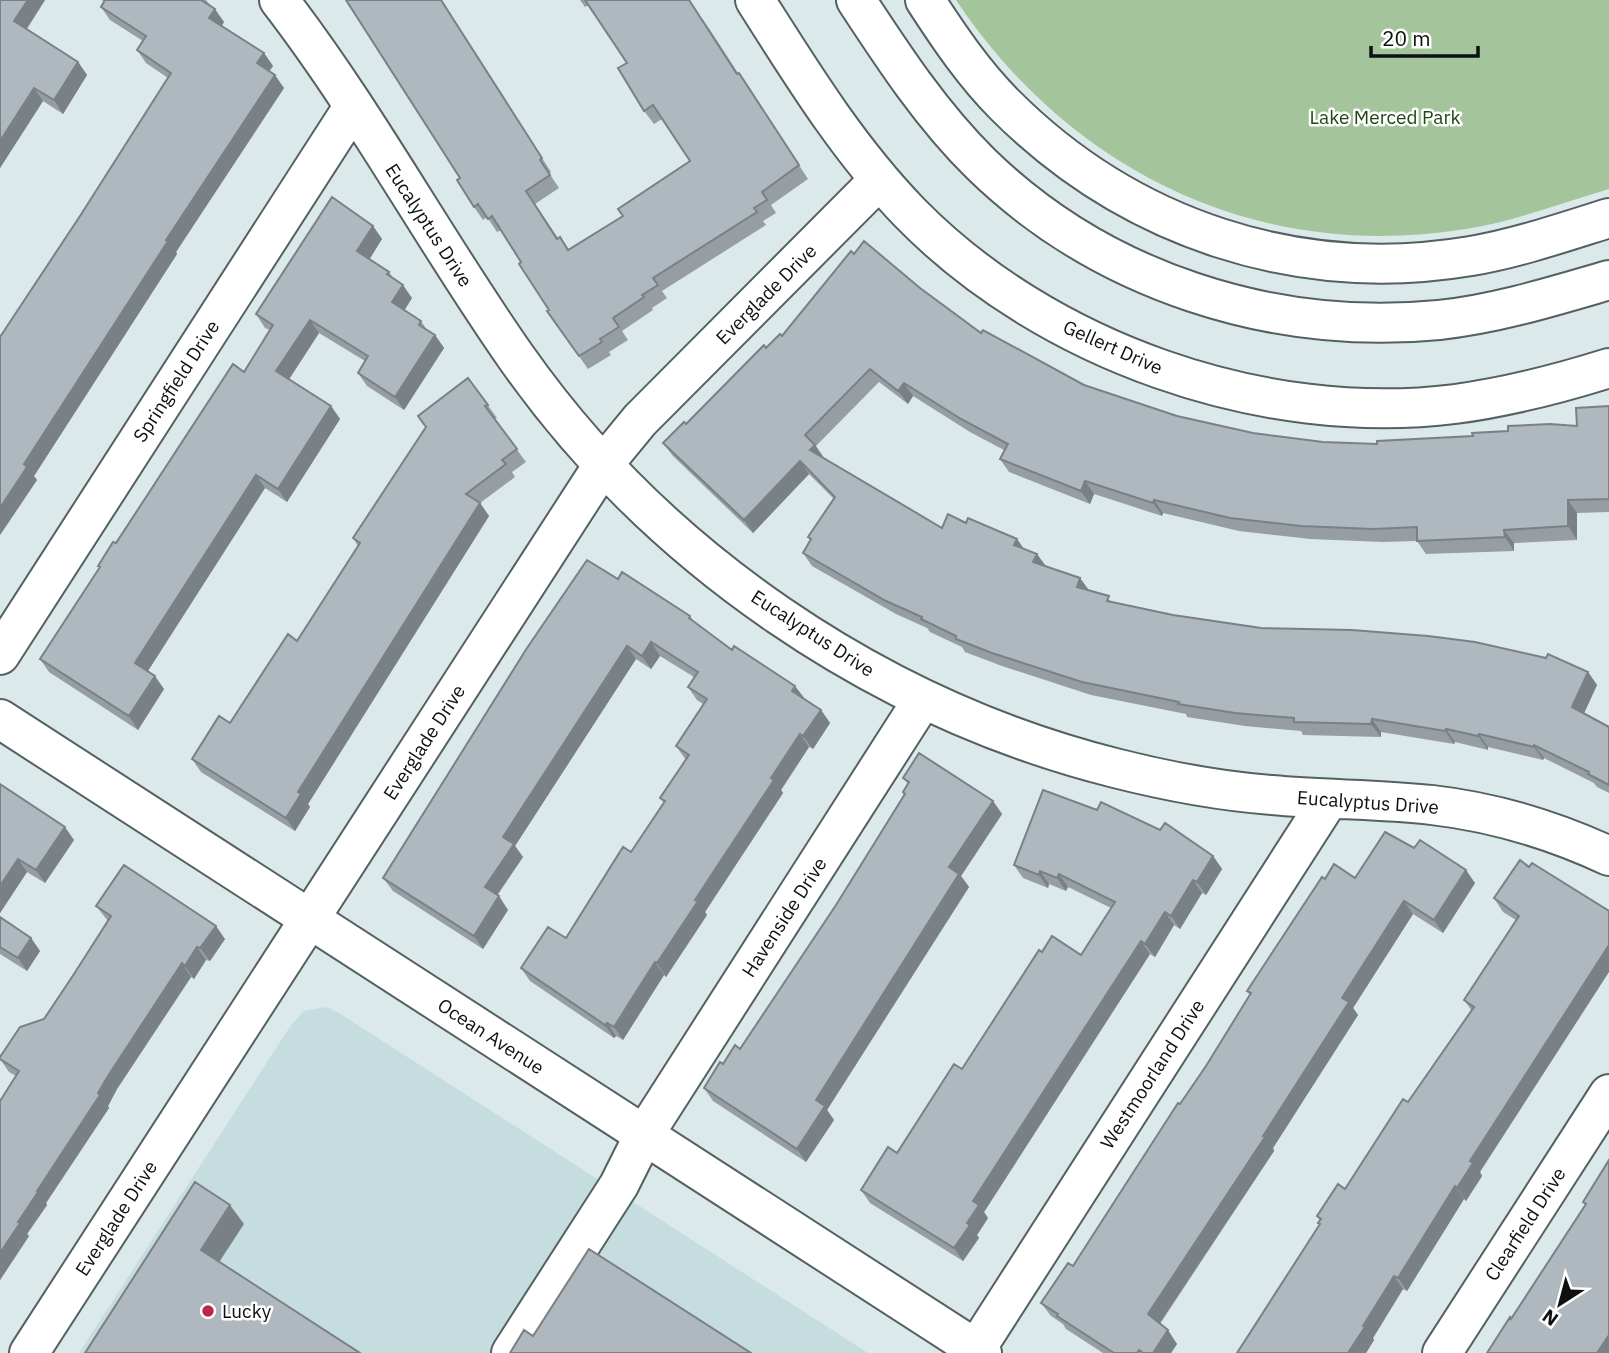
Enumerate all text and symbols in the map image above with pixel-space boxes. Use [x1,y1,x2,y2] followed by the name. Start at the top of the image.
[1371,14,1478,58] scale bar
[1382,24,1431,52] text: 20 m
[1310,105,1460,129] park label: Lake Merced Park
[380,159,478,291] street label: Eucalyptus Drive
[711,239,821,349] street label: Everglade Drive
[1059,314,1167,380] street label: Gellert Drive
[128,316,224,446] street label: Springfield Drive
[747,584,879,682] street label: Eucalyptus Drive
[378,680,470,804] street label: Everglade Drive
[1296,785,1440,819] street label: Eucalyptus Drive
[736,853,832,981] street label: Havenside Drive
[433,993,549,1079] street label: Ocean Avenue
[1095,995,1209,1153] street label: Westmoorland Drive
[70,1156,162,1280] street label: Everglade Drive
[1479,1163,1571,1285] street label: Clearfield Drive
[1525,1269,1595,1339] north arrow
[222,1299,272,1323] place label: Lucky
[200,1303,216,1319] marker: Lucky
[1537,1304,1563,1332] text: N

